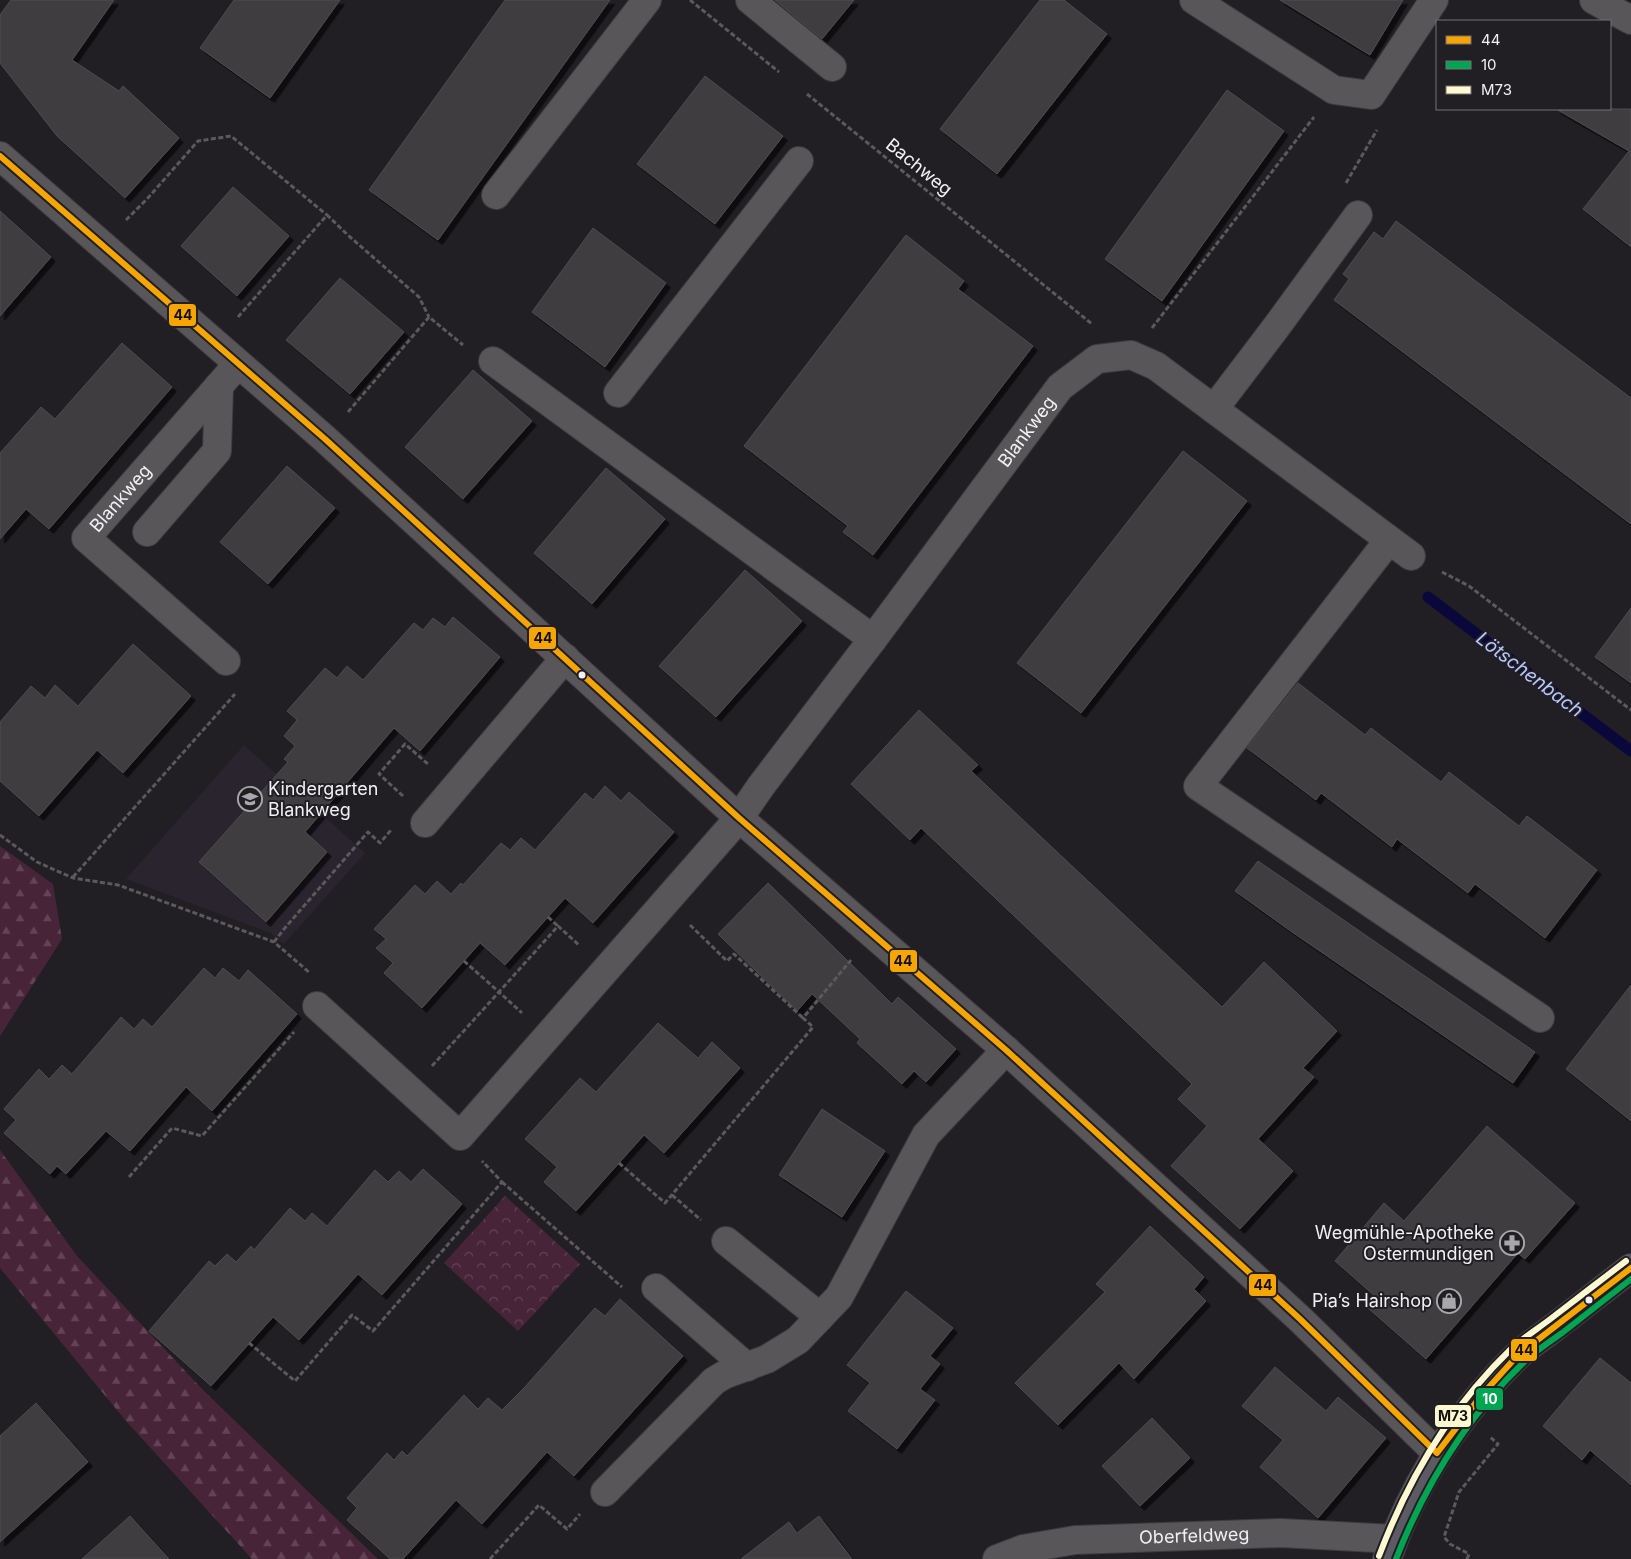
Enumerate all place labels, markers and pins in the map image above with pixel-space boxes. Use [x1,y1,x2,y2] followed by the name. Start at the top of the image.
[577,670,587,680] unlabelled marker
[268,778,378,820] place label: Kindergarten Blankweg
[237,786,263,812] school or university icon: Kindergarten Blankweg
[1315,1222,1494,1264] place label: Wegmühle-Apotheke Ostermundigen
[1499,1230,1525,1256] pharmacy icon: Wegmühle-Apotheke Ostermundigen
[1436,1288,1462,1314] shop icon: Pia’s Hairshop
[1312,1290,1432,1311] place label: Pia’s Hairshop
[1584,1295,1594,1305] unlabelled marker

